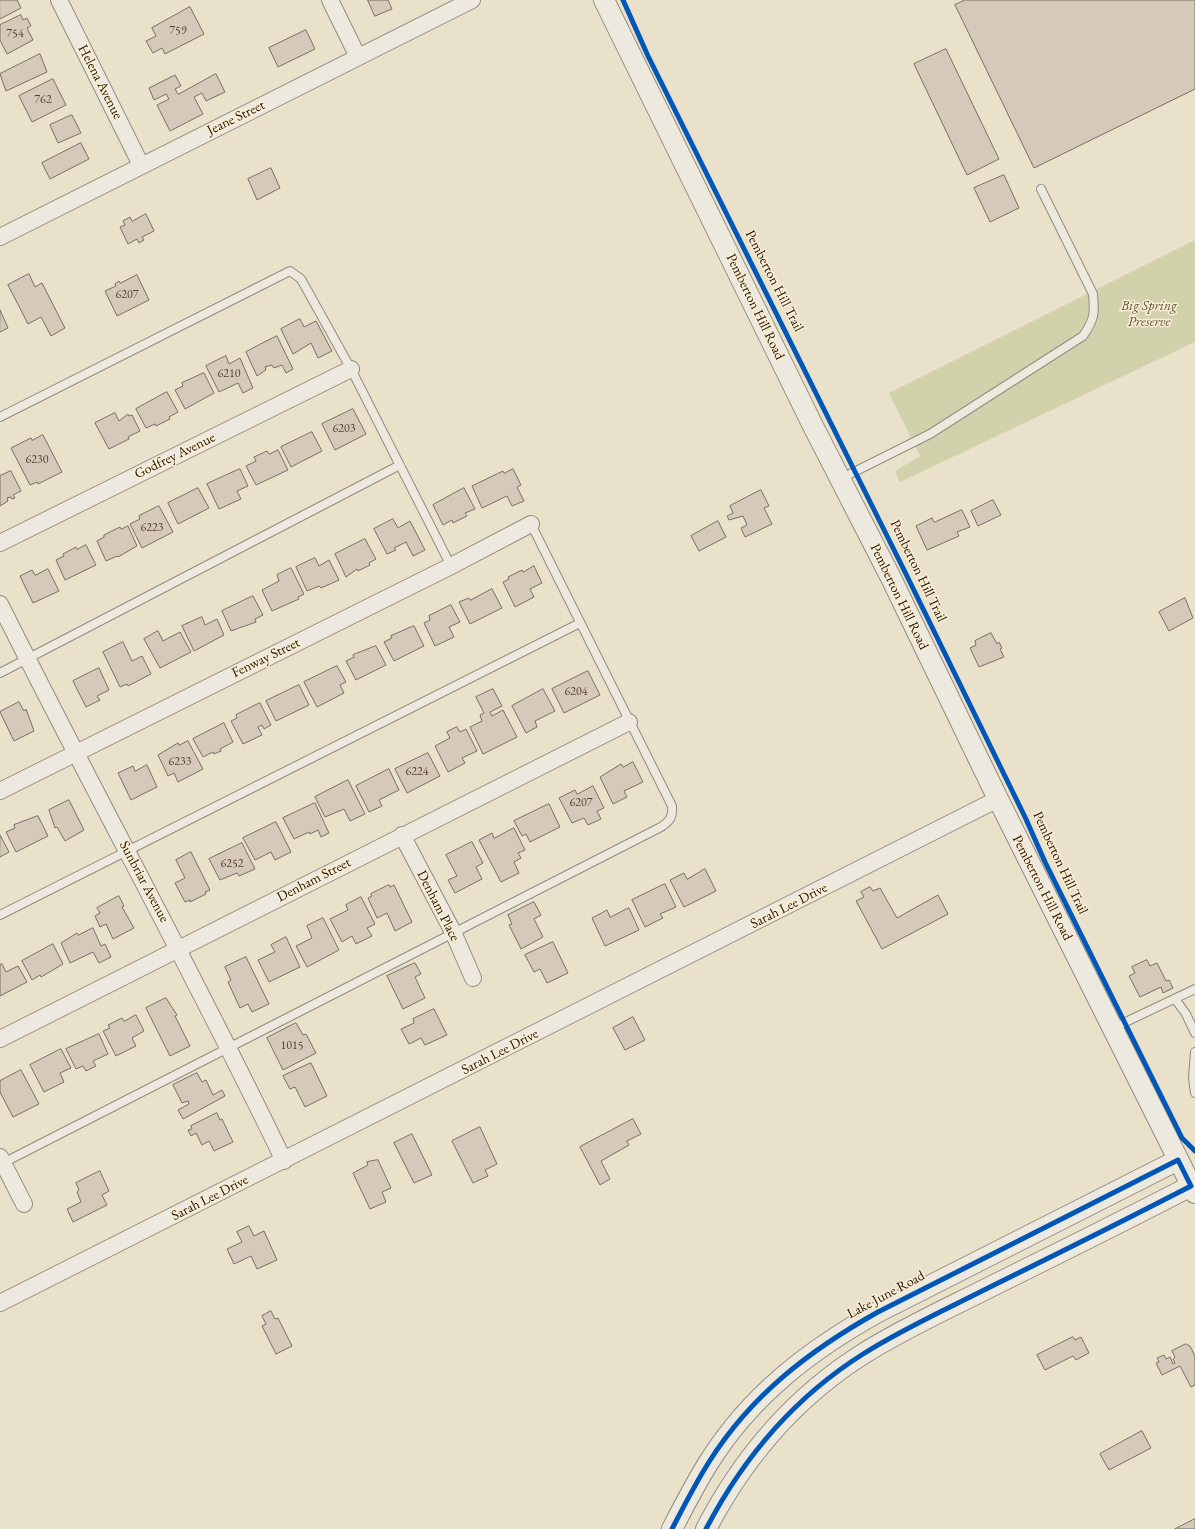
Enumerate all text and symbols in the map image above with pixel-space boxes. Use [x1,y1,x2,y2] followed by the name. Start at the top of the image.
[169,24,187,38] house number: 759
[6,27,24,41] house number: 754
[74,42,126,122] street label: Helena Avenue
[34,93,52,107] house number: 762
[204,97,268,139] street label: Jeane Street
[741,227,807,335] street label: Pemberton Hill Trail
[722,251,788,363] street label: Pemberton Hill Road
[115,288,139,302] house number: 6207
[1121,298,1177,330] park label: Big Spring Preserve
[217,367,241,381] house number: 6210
[332,422,356,436] house number: 6203
[132,429,218,483] street label: Godfrey Avenue
[25,453,49,467] house number: 6230
[886,517,950,625] street label: Pemberton Hill Trail
[140,521,164,535] house number: 6223
[866,541,932,653] street label: Pemberton Hill Road
[229,634,303,682] street label: Fenway Street
[564,685,588,699] house number: 6204
[168,755,192,769] house number: 6233
[405,765,429,779] house number: 6224
[569,796,593,810] house number: 6207
[1029,809,1091,917] street label: Pemberton Hill Trail
[1008,833,1076,943] street label: Pemberton Hill Road
[115,838,173,926] street label: Sunbriar Avenue
[274,854,354,906] street label: Denham Street
[220,857,244,871] house number: 6252
[413,868,463,944] street label: Denham Place
[748,879,830,933] street label: Sarah Lee Drive
[459,1025,541,1079] street label: Sarah Lee Drive
[280,1039,304,1053] house number: 1015
[169,1171,251,1225] street label: Sarah Lee Drive
[844,1267,928,1323] street label: Lake June Road

